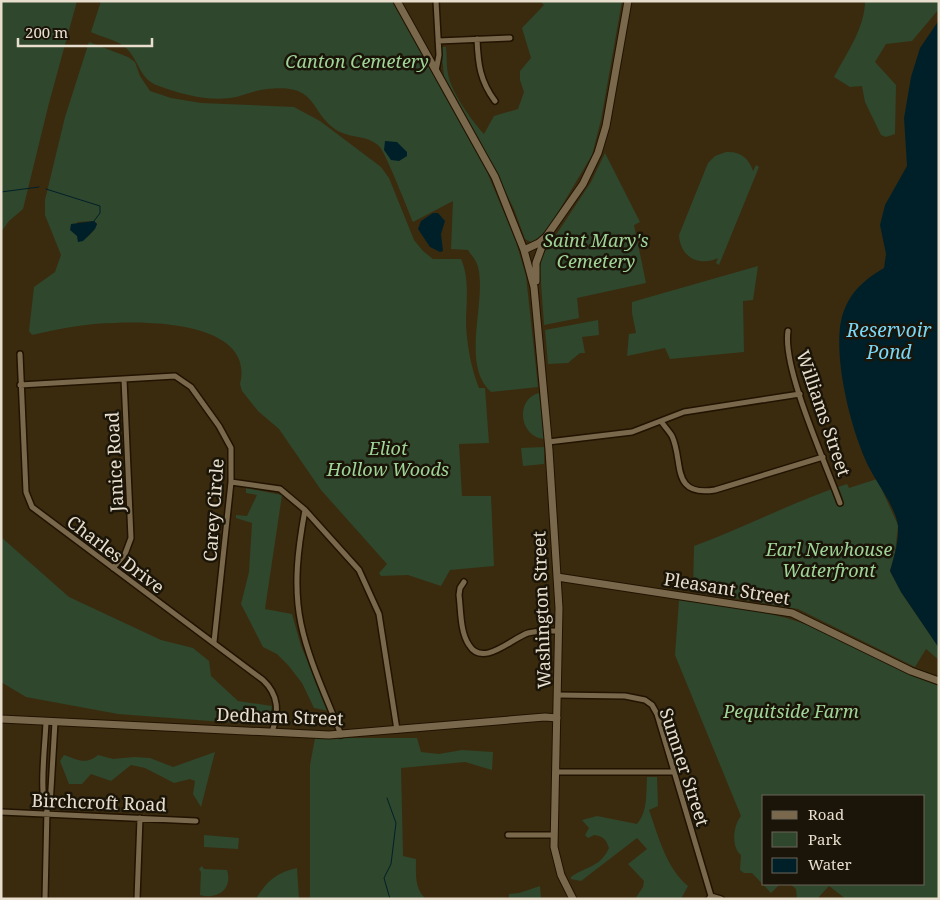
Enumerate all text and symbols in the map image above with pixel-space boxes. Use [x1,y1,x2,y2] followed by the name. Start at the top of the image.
[18,15,151,47] scale bar
[25,22,68,42] text: 200 m
[285,49,429,73] park label: Canton Cemetery
[543,228,649,273] park label: Saint Mary's Cemetery
[846,317,932,365] water label: Reservoir Pond
[791,347,857,479] street label: Williams Street
[99,411,129,514] street label: Janice Road
[326,436,449,481] park label: Eliot Hollow Woods
[197,458,229,562] street label: Carey Circle
[62,509,170,599] street label: Charles Drive
[526,531,556,689] street label: Washington Street
[765,537,892,582] park label: Earl Newhouse Waterfront
[662,566,792,610] street label: Pleasant Street
[722,699,859,723] park label: Pequitside Farm
[216,702,344,730] street label: Dedham Street
[655,705,715,829] street label: Sumner Street
[31,788,167,816] street label: Birchcroft Road
[762,795,925,885] legend
[808,804,844,824] text: Road
[808,829,842,849] text: Park
[808,854,851,874] text: Water

